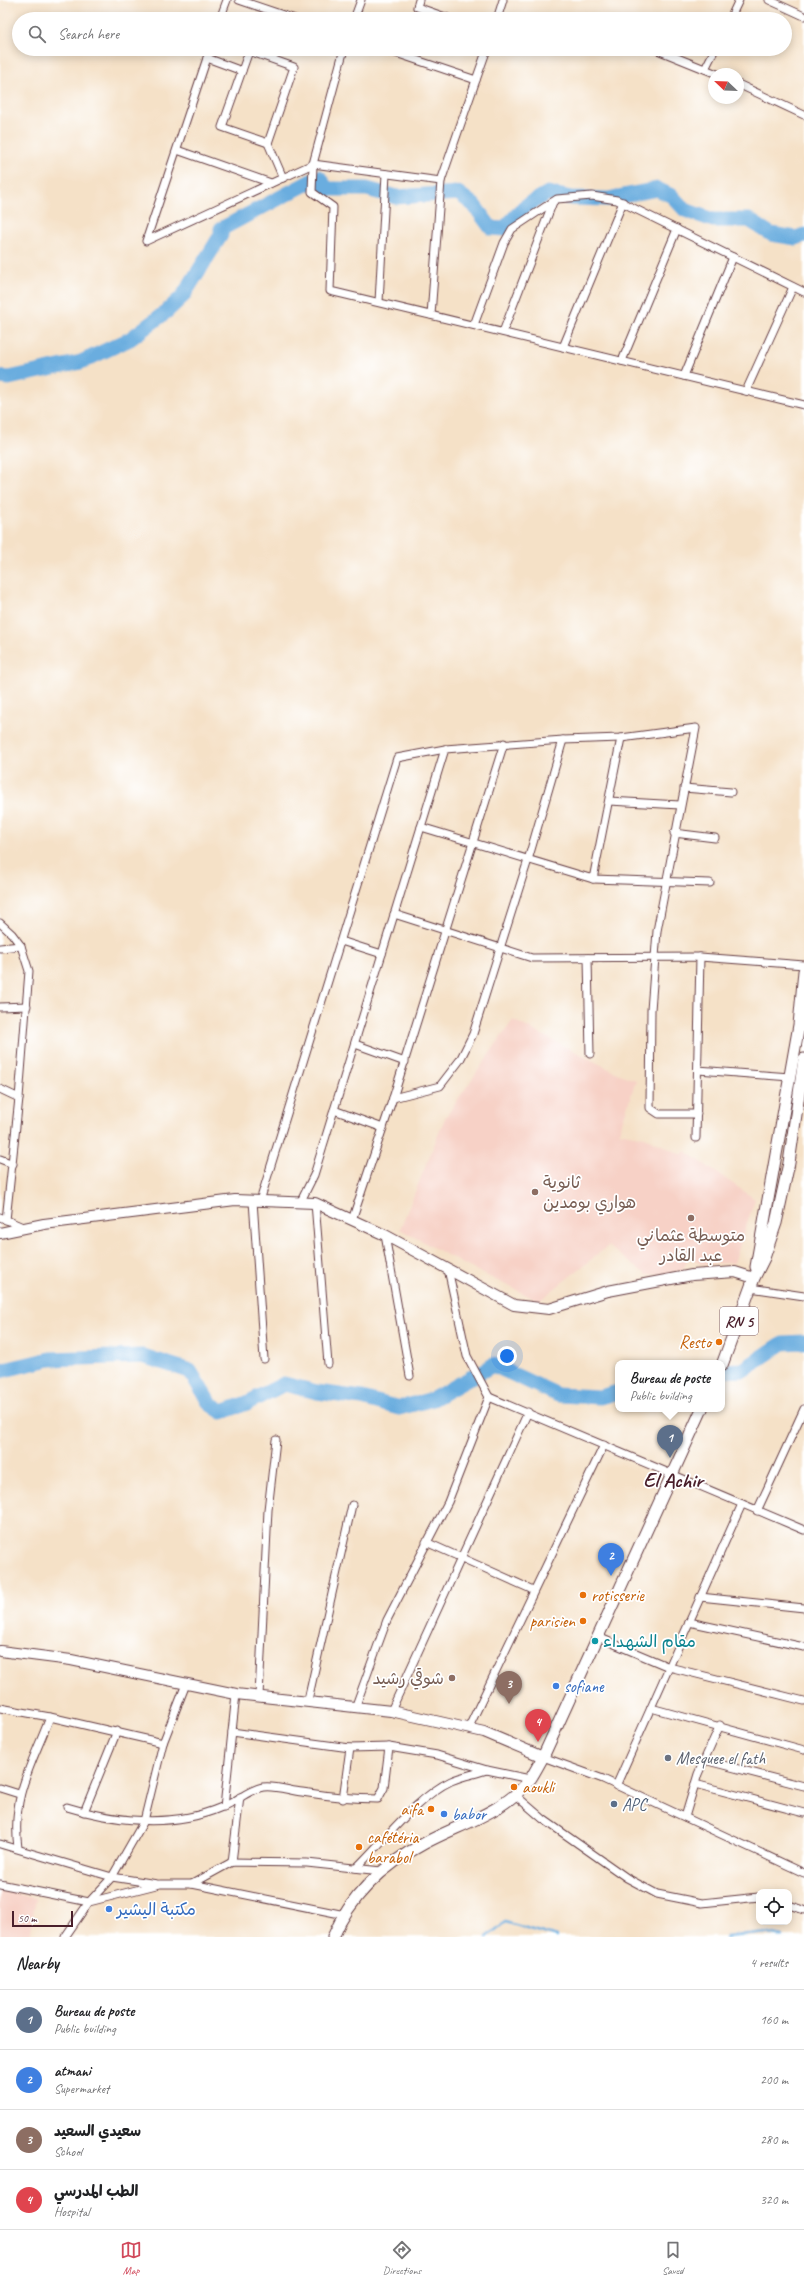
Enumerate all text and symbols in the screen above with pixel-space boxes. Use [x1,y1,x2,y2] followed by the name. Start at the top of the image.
[12,12,792,56] search box
[26,23,48,45] icon: search
[58,25,119,44] text: Search here
[708,68,744,104] north arrow
[543,1172,636,1215] place label: ثانوية هواري بومدين
[530,1187,540,1197] marker: ثانوية هواري بومدين
[686,1213,696,1223] marker: متوسطة عثماني عبد القادر
[637,1225,745,1266] place label: متوسطة عثماني عبد القادر
[720,1307,758,1335] road number: RN 5
[679,1332,713,1353] place label: Resto
[714,1337,724,1347] marker: Resto
[497,1346,517,1366] your location
[615,1360,725,1412] popup
[630,1369,710,1388] text: Bureau de poste
[630,1388,692,1404] text: Public building
[657,1425,683,1458] pin: 1
[643,1467,705,1493] district label: El Achir
[598,1543,624,1576] pin: 2
[591,1585,645,1606] place label: rotisserie
[578,1590,588,1600] marker: rotisserie
[530,1611,576,1632] place label: parisien
[578,1616,588,1626] marker: parisien
[603,1631,696,1654] place label: مقام الشهداء
[590,1636,600,1646] marker: مقام الشهداء
[372,1667,444,1690] place label: شوقي رشيد
[496,1671,522,1704] pin: 3
[447,1673,457,1683] marker: شوقي رشيد
[564,1676,605,1697] place label: sofiane
[551,1681,561,1691] marker: sofiane
[525,1709,551,1742] pin: 4
[676,1748,765,1769] place label: Mesquee el fath
[663,1753,673,1763] marker: Mesquee el fath
[522,1777,556,1798] place label: aoukli
[509,1782,519,1792] marker: aoukli
[622,1794,649,1815] place label: APC
[400,1799,425,1820] place label: aifa
[609,1799,619,1809] marker: APC
[426,1804,436,1814] marker: aifa
[452,1804,488,1825] place label: babor
[439,1809,449,1819] marker: babor
[367,1827,419,1868] place label: cafétéria barabol
[354,1842,364,1852] marker: cafétéria barabol
[756,1889,792,1925] map controls
[756,1889,792,1925] button: locate
[115,1899,196,1920] place label: مكتبة اليشير
[104,1904,114,1914] marker: مكتبة اليشير
[12,1909,73,1928] scale bar
[18,1911,37,1925] text: 50 m
[16,1953,59,1974] text: Nearby
[750,1955,788,1971] text: 4 results
[54,2002,134,2021] text: Bureau de poste
[26,2012,32,2028] text: 1
[760,2012,788,2028] text: 160 m
[54,2021,116,2037] text: Public building
[54,2062,91,2081] text: atmani
[26,2072,32,2088] text: 2
[760,2072,788,2088] text: 200 m
[54,2081,109,2097] text: Supermarket
[54,2122,141,2141] text: سعيدي السعيد
[26,2132,32,2148] text: 3
[760,2132,788,2148] text: 280 m
[54,2144,82,2160] text: School
[54,2182,138,2201] text: الطب المدرسي
[26,2192,32,2208] text: 4
[760,2192,788,2208] text: 320 m
[54,2204,90,2220] text: Hospital
[120,2239,142,2277] tab: Map
[383,2239,421,2277] tab: Directions
[662,2239,684,2277] tab: Saved

